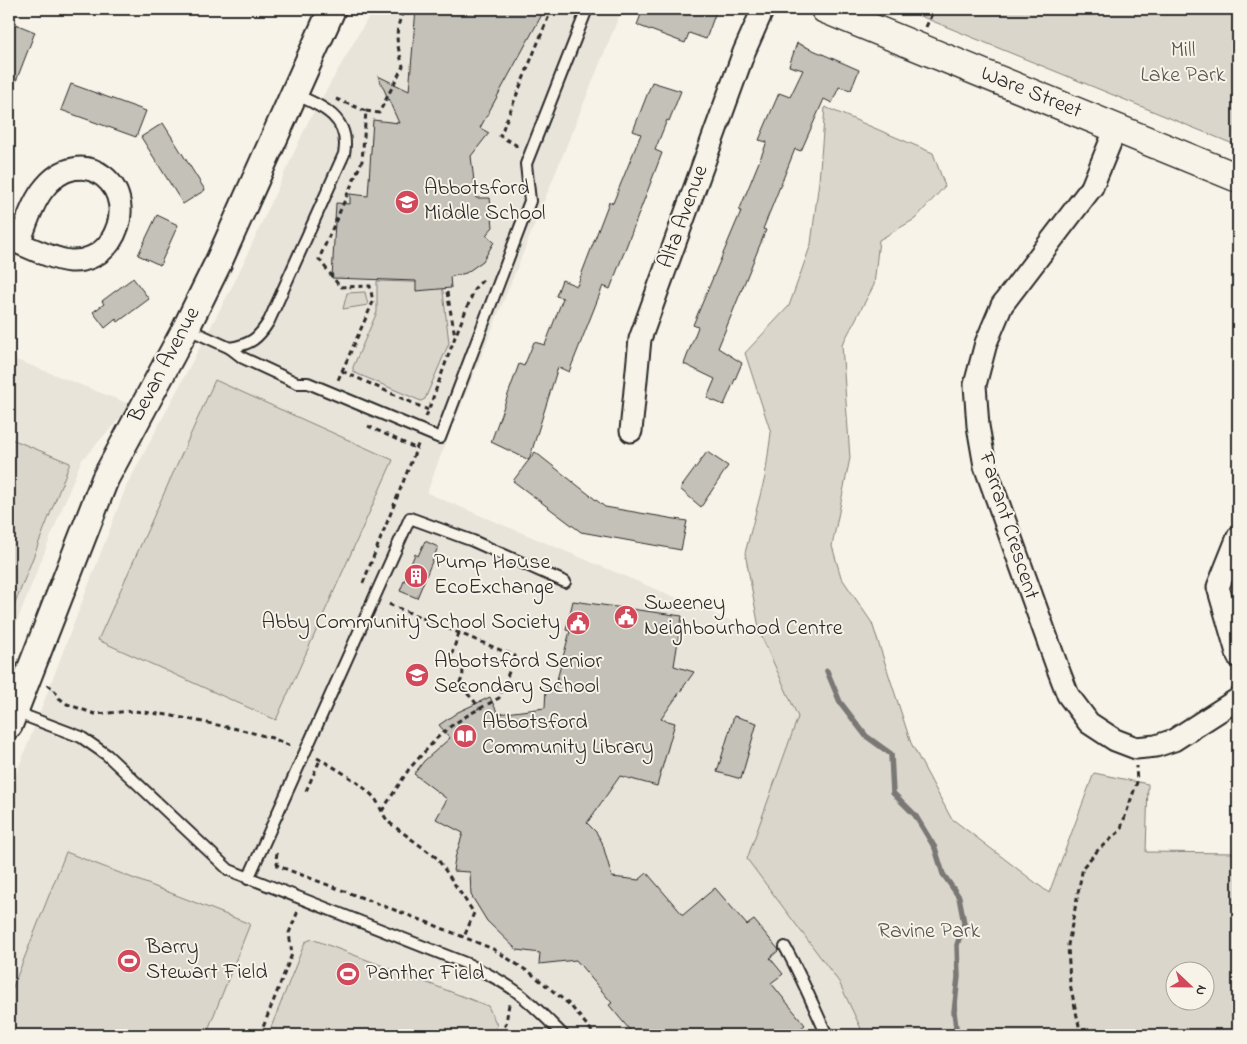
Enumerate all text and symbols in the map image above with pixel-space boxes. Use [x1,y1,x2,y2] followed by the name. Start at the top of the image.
[1141,35,1226,92] park label: Mill Lake Park
[976,58,1087,128] street label: Ware Street
[651,161,718,273] street label: Alta Avenue
[424,173,545,230] place label: Abbotsford Middle School
[394,189,420,215] school or university icon: Abbotsford Middle School
[121,301,209,430] street label: Bevan Avenue
[969,447,1047,604] street label: Farrant Crescent
[434,547,554,605] place label: Pump House EcoExchange
[403,563,429,589] building icon: Pump House EcoExchange
[644,588,843,646] place label: Sweeney Neighbourhood Centre
[613,604,639,630] public building icon: Sweeney Neighbourhood Centre
[262,607,560,640] place label: Abby Community School Society
[565,610,591,636] public building icon: Abby Community School Society
[434,646,602,704] place label: Abbotsford Senior Secondary School
[404,662,430,688] school or university icon: Abbotsford Senior Secondary School
[482,707,654,765] place label: Abbotsford Community Library
[452,723,478,749] library icon: Abbotsford Community Library
[878,916,981,948] park label: Ravine Park
[145,932,268,989] place label: Barry Stewart Field
[116,948,142,974] sports icon: Barry Stewart Field
[366,958,484,990] place label: Panther Field
[335,961,361,987] sports icon: Panther Field
[1164,962,1214,1012] north arrow
[1189,982,1212,999] text: N

